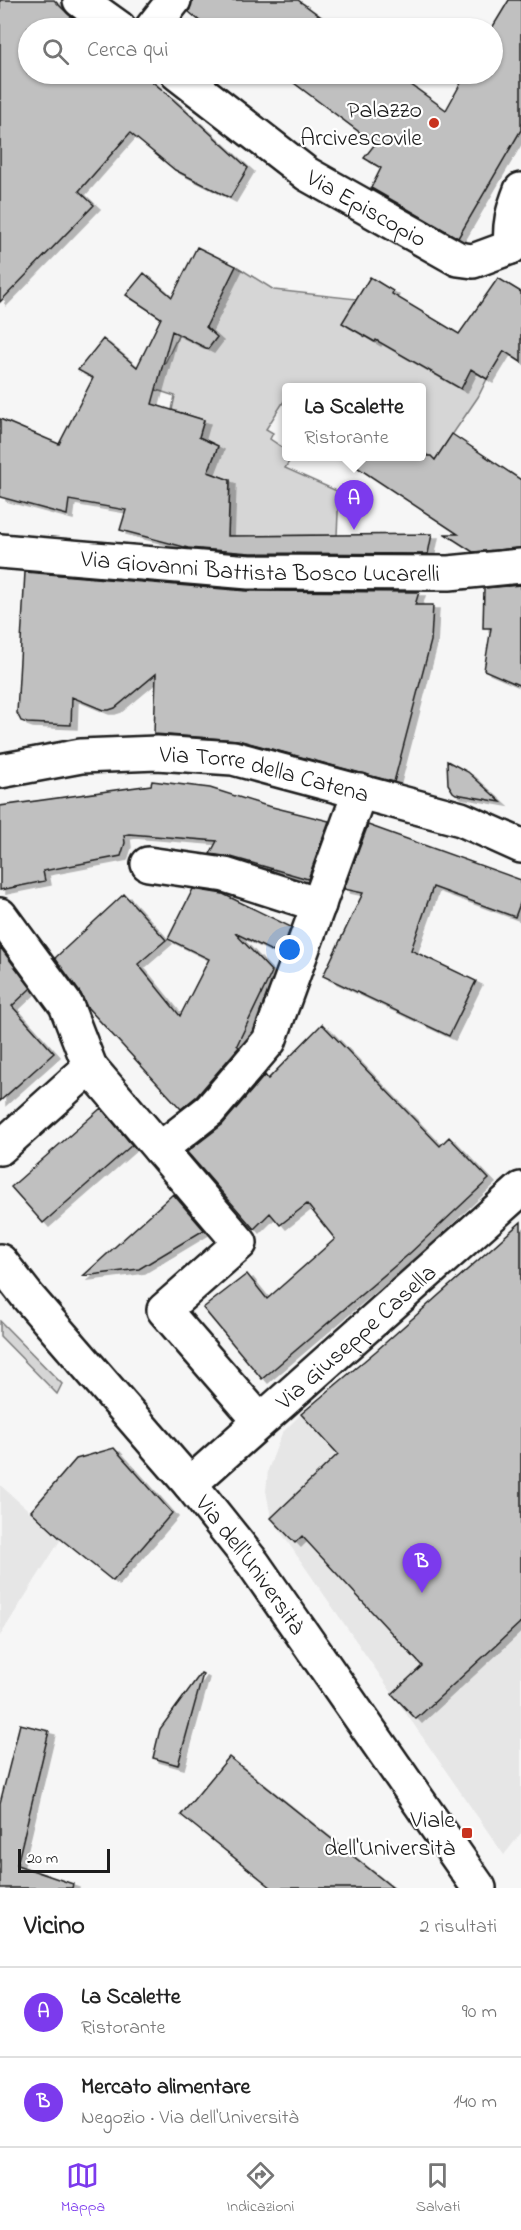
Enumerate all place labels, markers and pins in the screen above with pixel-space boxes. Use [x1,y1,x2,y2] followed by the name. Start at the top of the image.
[300,94,422,157] place label: Palazzo Arcivescovile
[427,116,441,130] marker: Palazzo Arcivescovile
[334,480,374,530] pin: A
[402,1544,442,1593] pin: B
[324,1804,455,1867] place label: Viale dell'Università
[460,1826,474,1840] marker: Viale dell'Università

